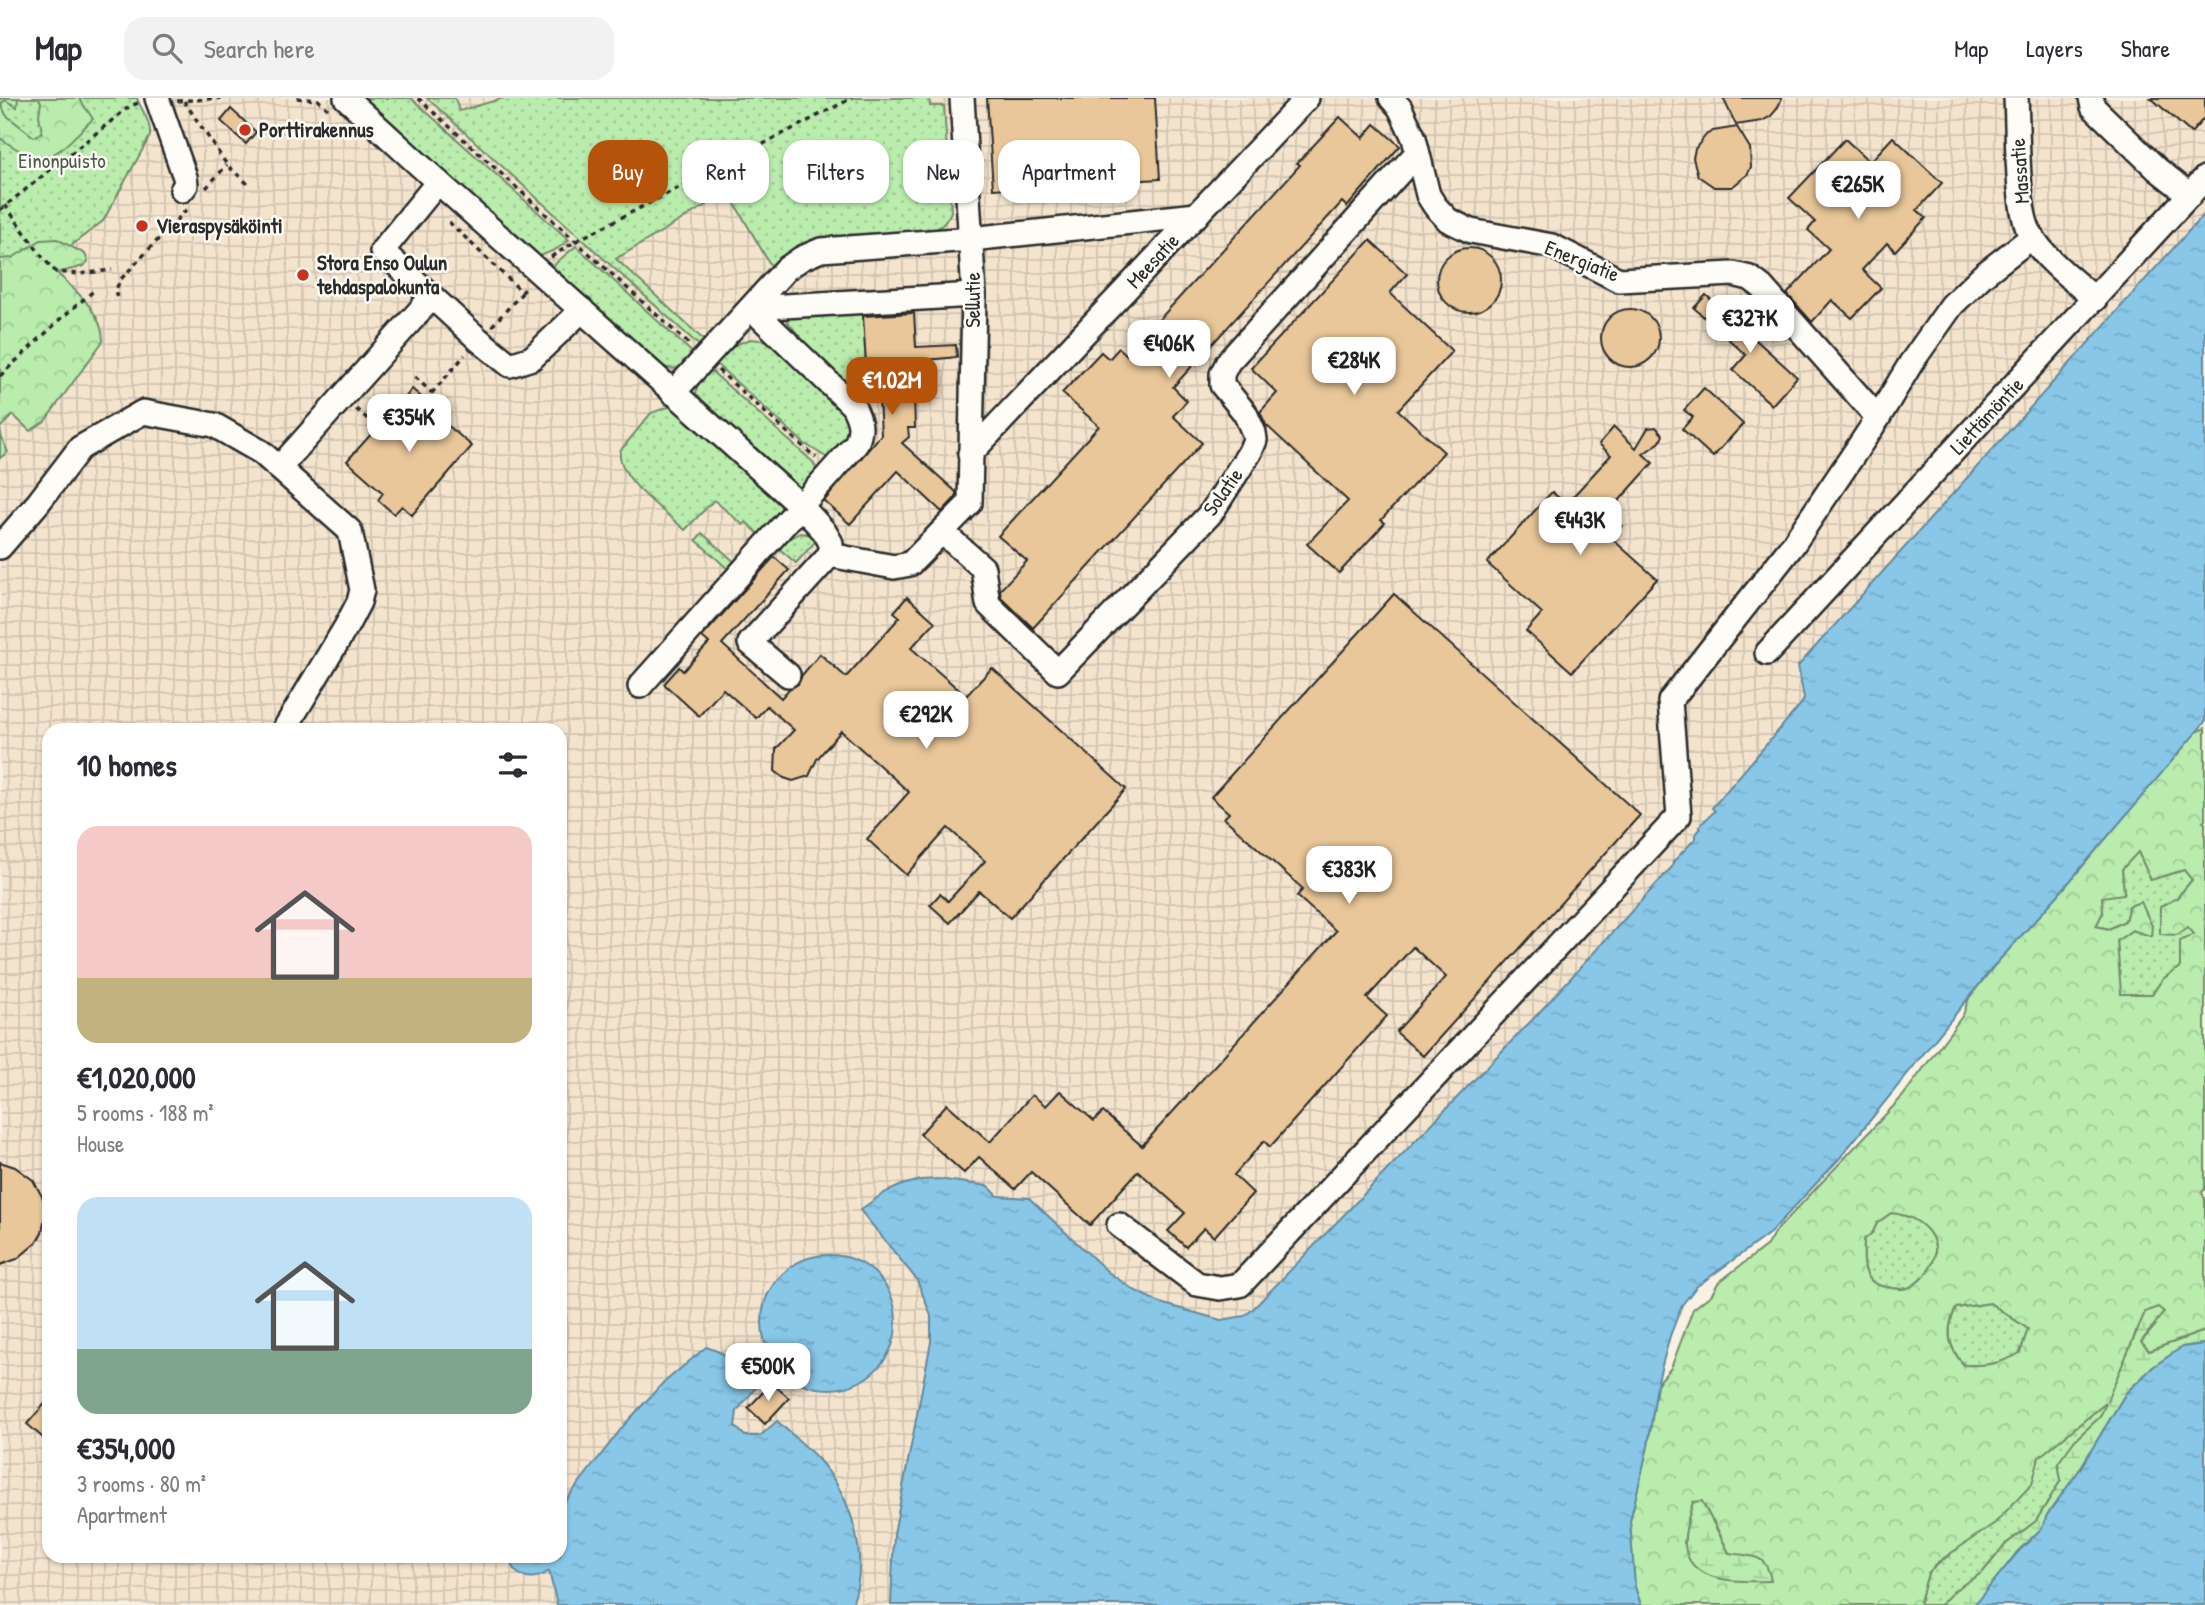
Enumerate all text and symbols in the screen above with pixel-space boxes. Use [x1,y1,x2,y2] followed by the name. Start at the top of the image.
[124,17,614,80] search box
[35,26,82,70] text: Map
[148,29,186,67] icon: search
[204,31,315,66] text: Search here
[1954,32,1988,64] text: Map
[2026,32,2083,64] text: Layers
[2121,32,2170,64] text: Share
[259,115,374,144] place label: Porttirakennus
[237,122,253,138] marker: Porttirakennus
[2003,137,2036,205] street label: Massatie
[588,140,668,203] chip: Buy
[682,140,769,203] chip: Rent
[783,140,889,203] chip: Filters
[903,140,984,203] chip: New
[998,140,1140,203] chip: Apartment
[18,146,106,175] park label: Einonpuisto
[1809,162,1907,221] pin: €265K
[1832,168,1884,199] text: €265K
[156,211,283,241] place label: Vieraspysäköinti
[134,218,150,234] marker: Vieraspysäköinti
[1120,227,1186,295] street label: Meesatie
[1541,233,1624,289] street label: Energiatie
[316,248,447,302] place label: Stora Enso Oulun tehdaspalokunta
[295,267,311,283] marker: Stora Enso Oulun tehdaspalokunta
[958,272,987,328] street label: Sellutie
[1701,296,1799,355] pin: €327K
[1722,302,1778,333] text: €327K
[1120,320,1218,380] pin: €406K
[1143,327,1195,358] text: €406K
[1305,338,1403,397] pin: €284K
[1328,344,1380,375] text: €284K
[835,358,949,417] pin: €1.02M
[862,364,922,395] text: €1.02M
[1943,371,2030,461] street label: Liettämöntie
[360,394,458,454] pin: €354K
[383,401,435,432] text: €354K
[1196,462,1249,521] street label: Solatie
[1531,498,1629,557] pin: €443K
[1555,504,1605,535] text: €443K
[877,692,975,751] pin: €292K
[899,698,953,729] text: €292K
[77,745,177,785] text: 10 homes
[494,746,532,784] icon: filters
[1300,846,1398,906] pin: €383K
[1322,853,1376,884] text: €383K
[242,872,368,998] icon: home
[77,1057,196,1097] text: €1,020,000
[77,1097,214,1128] text: 5 rooms · 188 m²
[77,1128,124,1159] text: House
[242,1243,368,1369] icon: home
[719,1344,817,1403] pin: €500K
[741,1350,795,1381] text: €500K
[77,1428,175,1468] text: €354,000
[77,1468,206,1499] text: 3 rooms · 80 m²
[77,1499,167,1530] text: Apartment

